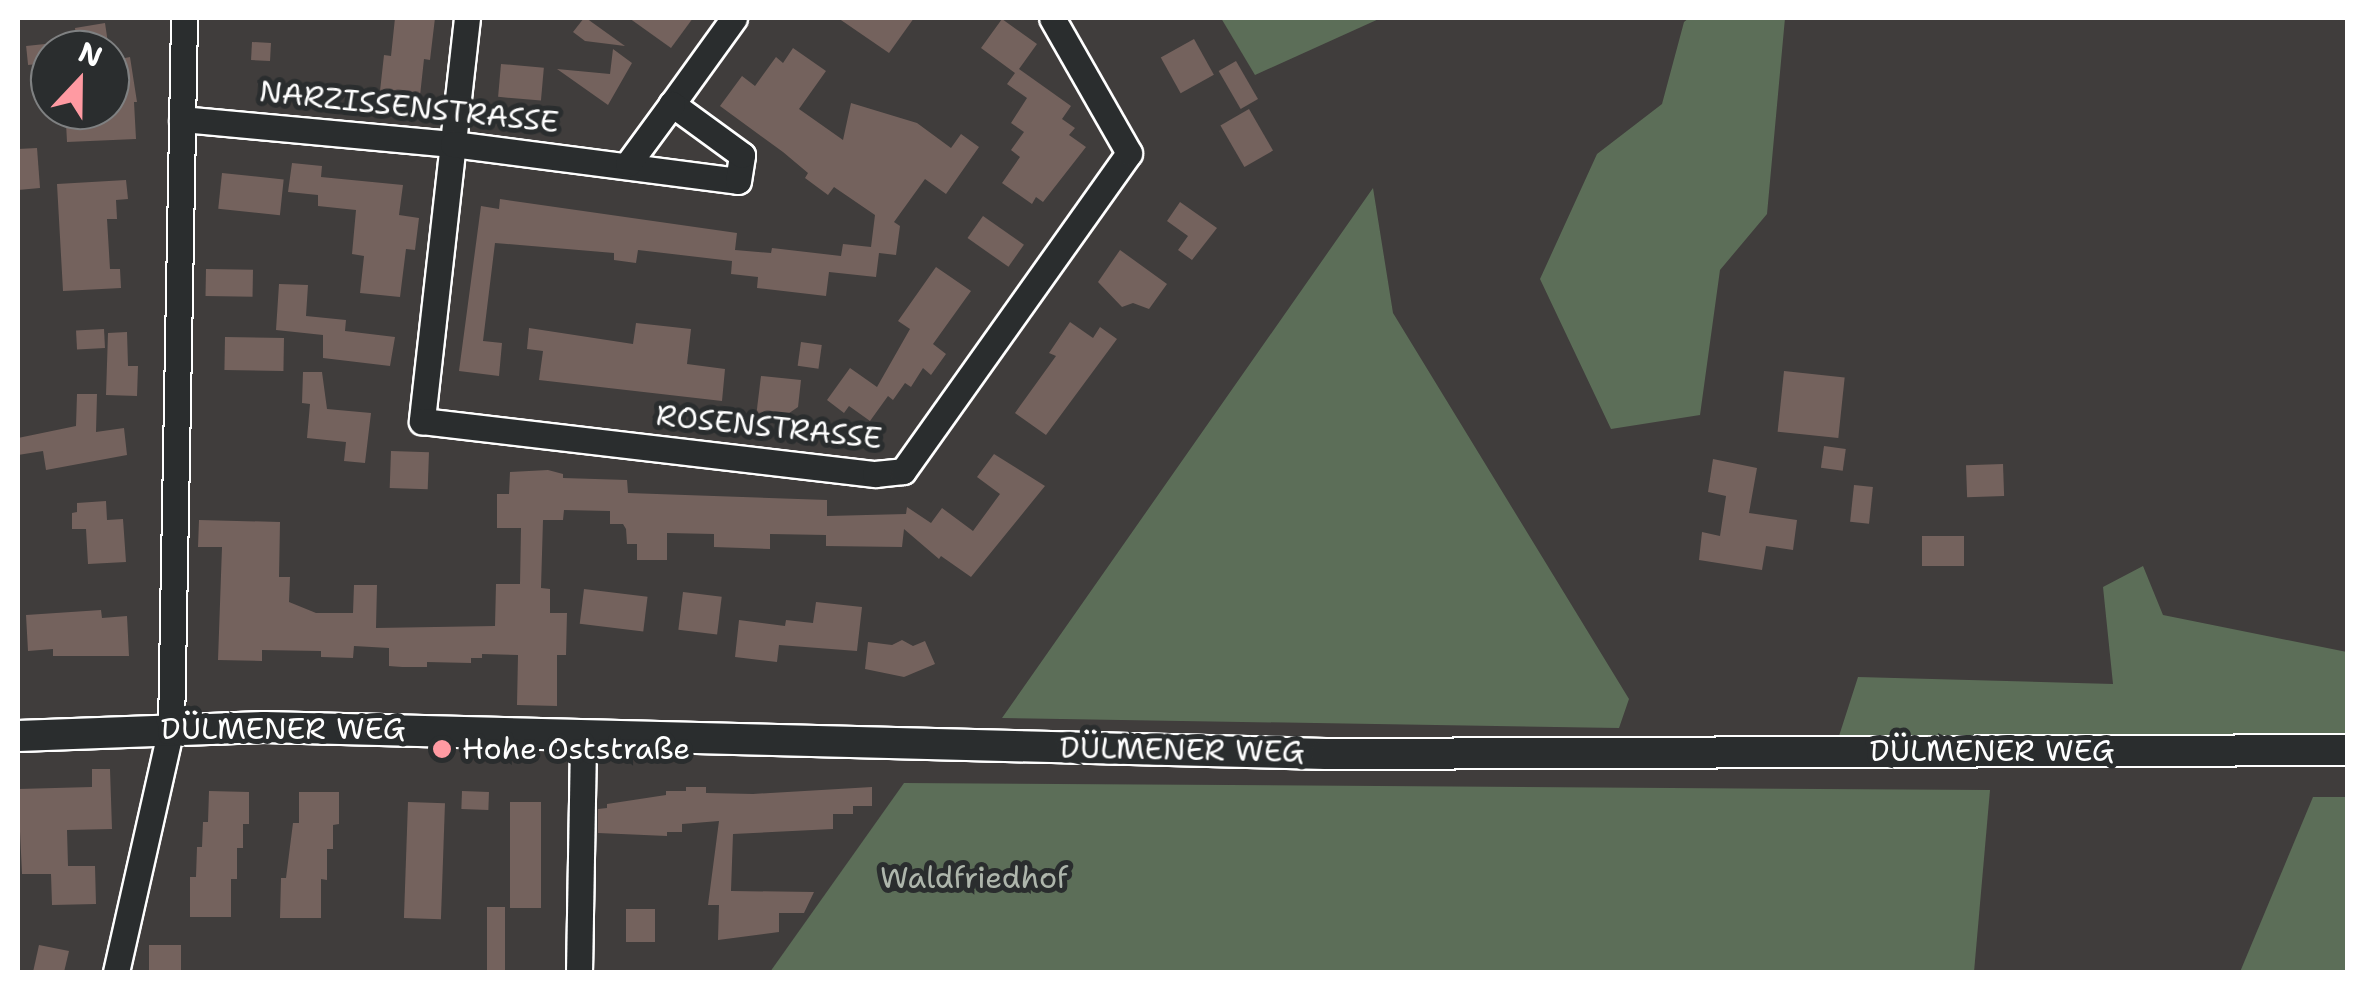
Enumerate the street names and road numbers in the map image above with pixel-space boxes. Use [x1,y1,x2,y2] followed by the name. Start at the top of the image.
[257,73,561,141] street label: NARZISSENSTRASSE
[654,397,884,457] street label: ROSENSTRASSE
[161,711,405,747] street label: DÜLMENER WEG
[1059,730,1305,770] street label: DÜLMENER WEG
[1870,733,2114,769] street label: DÜLMENER WEG

